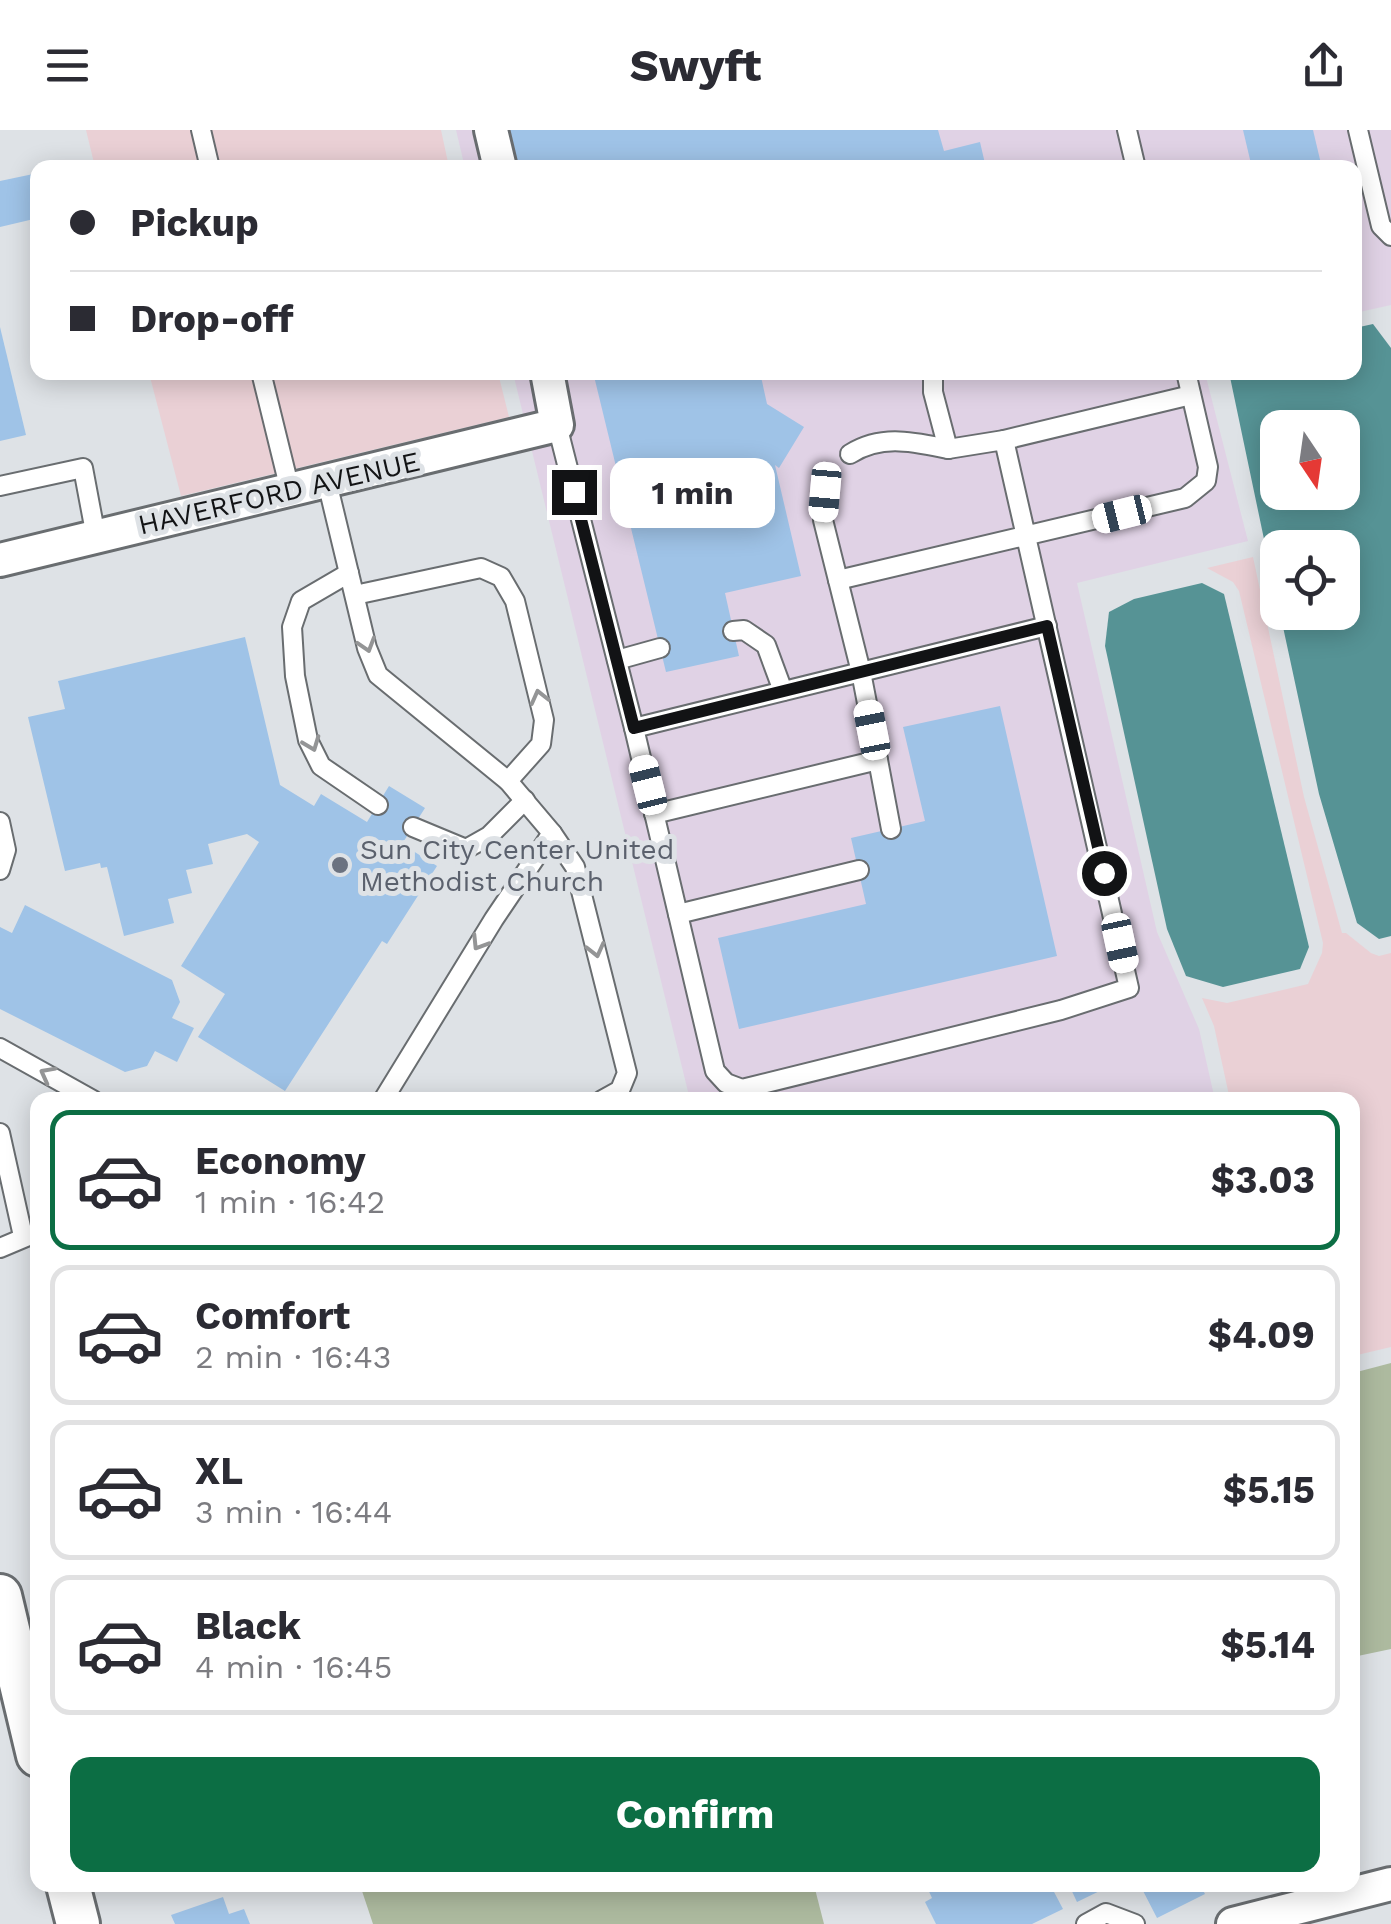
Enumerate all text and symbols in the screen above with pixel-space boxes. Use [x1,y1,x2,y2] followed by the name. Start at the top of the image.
[40,38,95,93] icon: menu
[1296,38,1351,93] icon: share
[630,39,761,92] text: Swyft
[130,201,259,245] text: Pickup
[130,297,294,341] text: Drop-off
[1260,410,1360,510] north arrow
[1260,410,1360,630] map controls
[135,445,423,541] street label: HAVERFORD AVENUE
[609,457,774,527] callout: 1 min
[807,461,843,523] car
[552,470,597,515] route end
[651,474,734,512] text: 1 min
[1089,492,1155,536] car
[1260,530,1360,630] button: locate
[355,636,376,653] one-way arrow
[530,689,551,706] one-way arrow
[852,698,892,762] car
[300,734,320,751] one-way arrow
[626,752,670,818] car
[360,833,674,898] place label: Sun City Center United Methodist Church
[1082,851,1127,896] route start
[329,854,351,876] marker: Sun City Center United Methodist Church
[1099,911,1141,975] car
[472,932,491,950] one-way arrow
[584,942,605,959] one-way arrow
[39,1066,57,1086] one-way arrow
[75,1135,165,1225] icon: car
[195,1139,366,1183] text: Economy
[1211,1158,1315,1202] text: $3.03
[195,1183,385,1221] text: 1 min · 16:42
[75,1290,165,1380] icon: car
[195,1294,350,1338] text: Comfort
[1208,1313,1315,1357] text: $4.09
[195,1338,391,1376] text: 2 min · 16:43
[75,1445,165,1535] icon: car
[195,1449,243,1493] text: XL
[1223,1468,1315,1512] text: $5.15
[195,1493,392,1531] text: 3 min · 16:44
[75,1600,165,1690] icon: car
[195,1604,301,1648] text: Black
[1220,1623,1315,1667] text: $5.14
[195,1648,392,1686] text: 4 min · 16:45
[70,1757,1320,1872] button: Confirm

